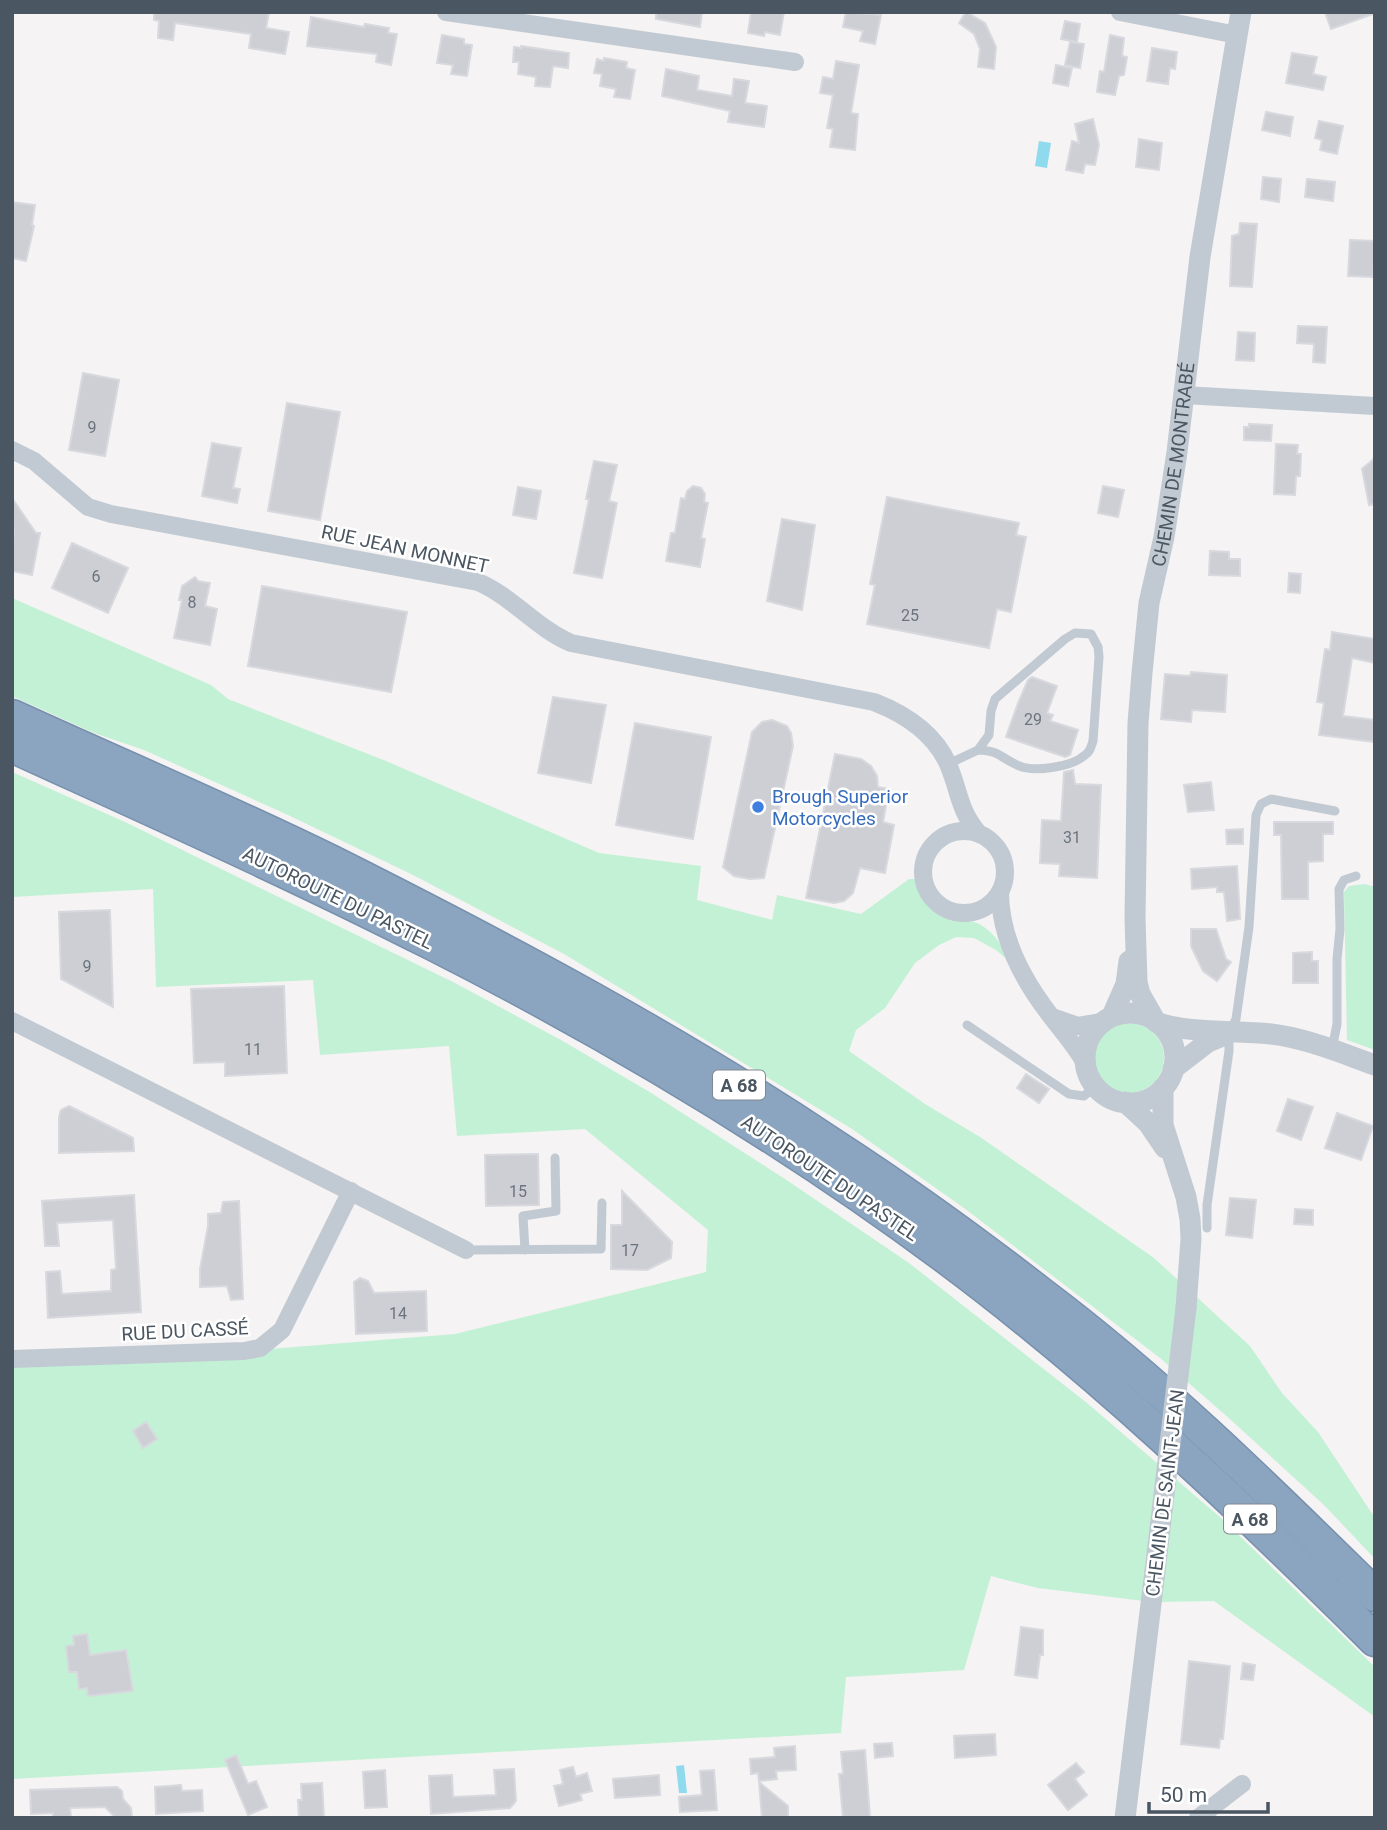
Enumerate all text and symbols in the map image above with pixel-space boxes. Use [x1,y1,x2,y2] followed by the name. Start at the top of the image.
[1146,361,1199,569] street label: CHEMIN DE MONTRABÉ
[88,418,97,437] house number: 9
[319,520,491,578] street label: RUE JEAN MONNET
[92,567,101,586] house number: 6
[188,593,197,612] house number: 8
[901,606,919,625] house number: 25
[1024,710,1042,729] house number: 29
[772,785,909,830] place label: Brough Superior Motorcycles
[750,799,766,815] marker: Brough Superior Motorcycles
[1063,828,1081,847] house number: 31
[239,842,437,954] street label: AUTOROUTE DU PASTEL
[83,957,92,976] house number: 9
[244,1040,262,1059] house number: 11
[713,1070,765,1100] road number: A 68
[737,1110,923,1246] street label: AUTOROUTE DU PASTEL
[509,1182,527,1201] house number: 15
[621,1241,639,1260] house number: 17
[389,1304,407,1323] house number: 14
[121,1316,249,1346] street label: RUE DU CASSÉ
[1141,1388,1189,1598] street label: CHEMIN DE SAINT-JEAN
[1224,1504,1276,1534] road number: A 68
[1149,1770,1268,1814] scale bar
[1160,1783,1207,1807] text: 50 m

